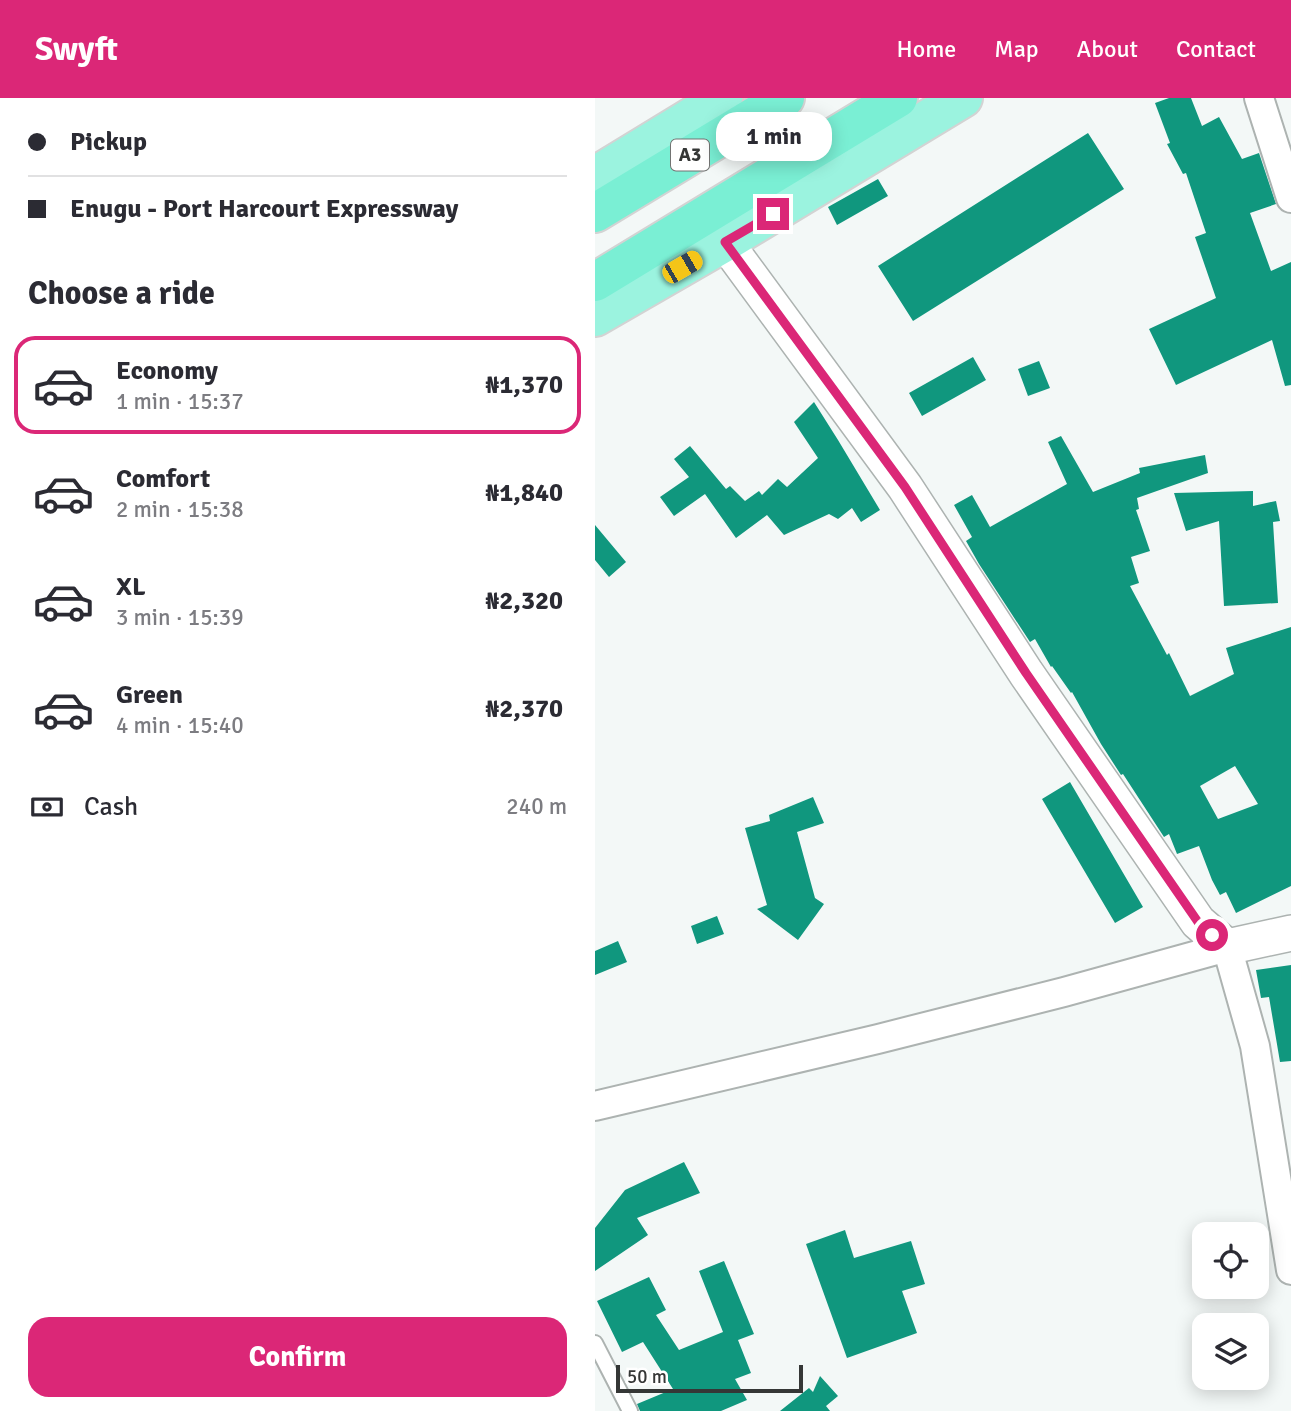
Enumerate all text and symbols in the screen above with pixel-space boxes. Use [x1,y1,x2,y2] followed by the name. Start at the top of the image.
[35,29,118,70] text: Swyft
[896,34,956,64] text: Home
[994,34,1039,64] text: Map
[1077,34,1138,64] text: About
[1176,34,1256,64] text: Contact
[715,113,831,162] callout: 1 min
[746,122,802,151] text: 1 min
[70,126,147,158] text: Pickup
[671,139,709,170] road number: A3
[70,193,459,225] text: Enugu - Port Harcourt Expressway
[757,198,789,230] route end
[659,247,706,287] car
[28,274,215,313] text: Choose a ride
[32,354,95,417] icon: car
[116,355,218,387] text: Economy
[485,369,563,401] text: ₦1,370
[116,387,244,416] text: 1 min · 15:37
[32,462,95,525] icon: car
[116,463,210,495] text: Comfort
[485,477,563,509] text: ₦1,840
[116,495,244,524] text: 2 min · 15:38
[32,570,95,633] icon: car
[116,571,146,603] text: XL
[485,585,563,617] text: ₦2,320
[116,603,244,632] text: 3 min · 15:39
[32,678,95,741] icon: car
[116,679,183,711] text: Green
[485,693,563,725] text: ₦2,370
[116,711,244,740] text: 4 min · 15:40
[28,788,66,826] icon: cash
[84,791,138,823] text: Cash
[506,792,567,821] text: 240 m
[1196,919,1228,951] route start
[1192,1222,1269,1390] map controls
[1192,1222,1269,1299] button: locate
[1192,1313,1269,1390] button: layers
[28,1317,567,1397] button: Confirm
[616,1362,803,1394] scale bar
[627,1365,667,1389] text: 50 m

